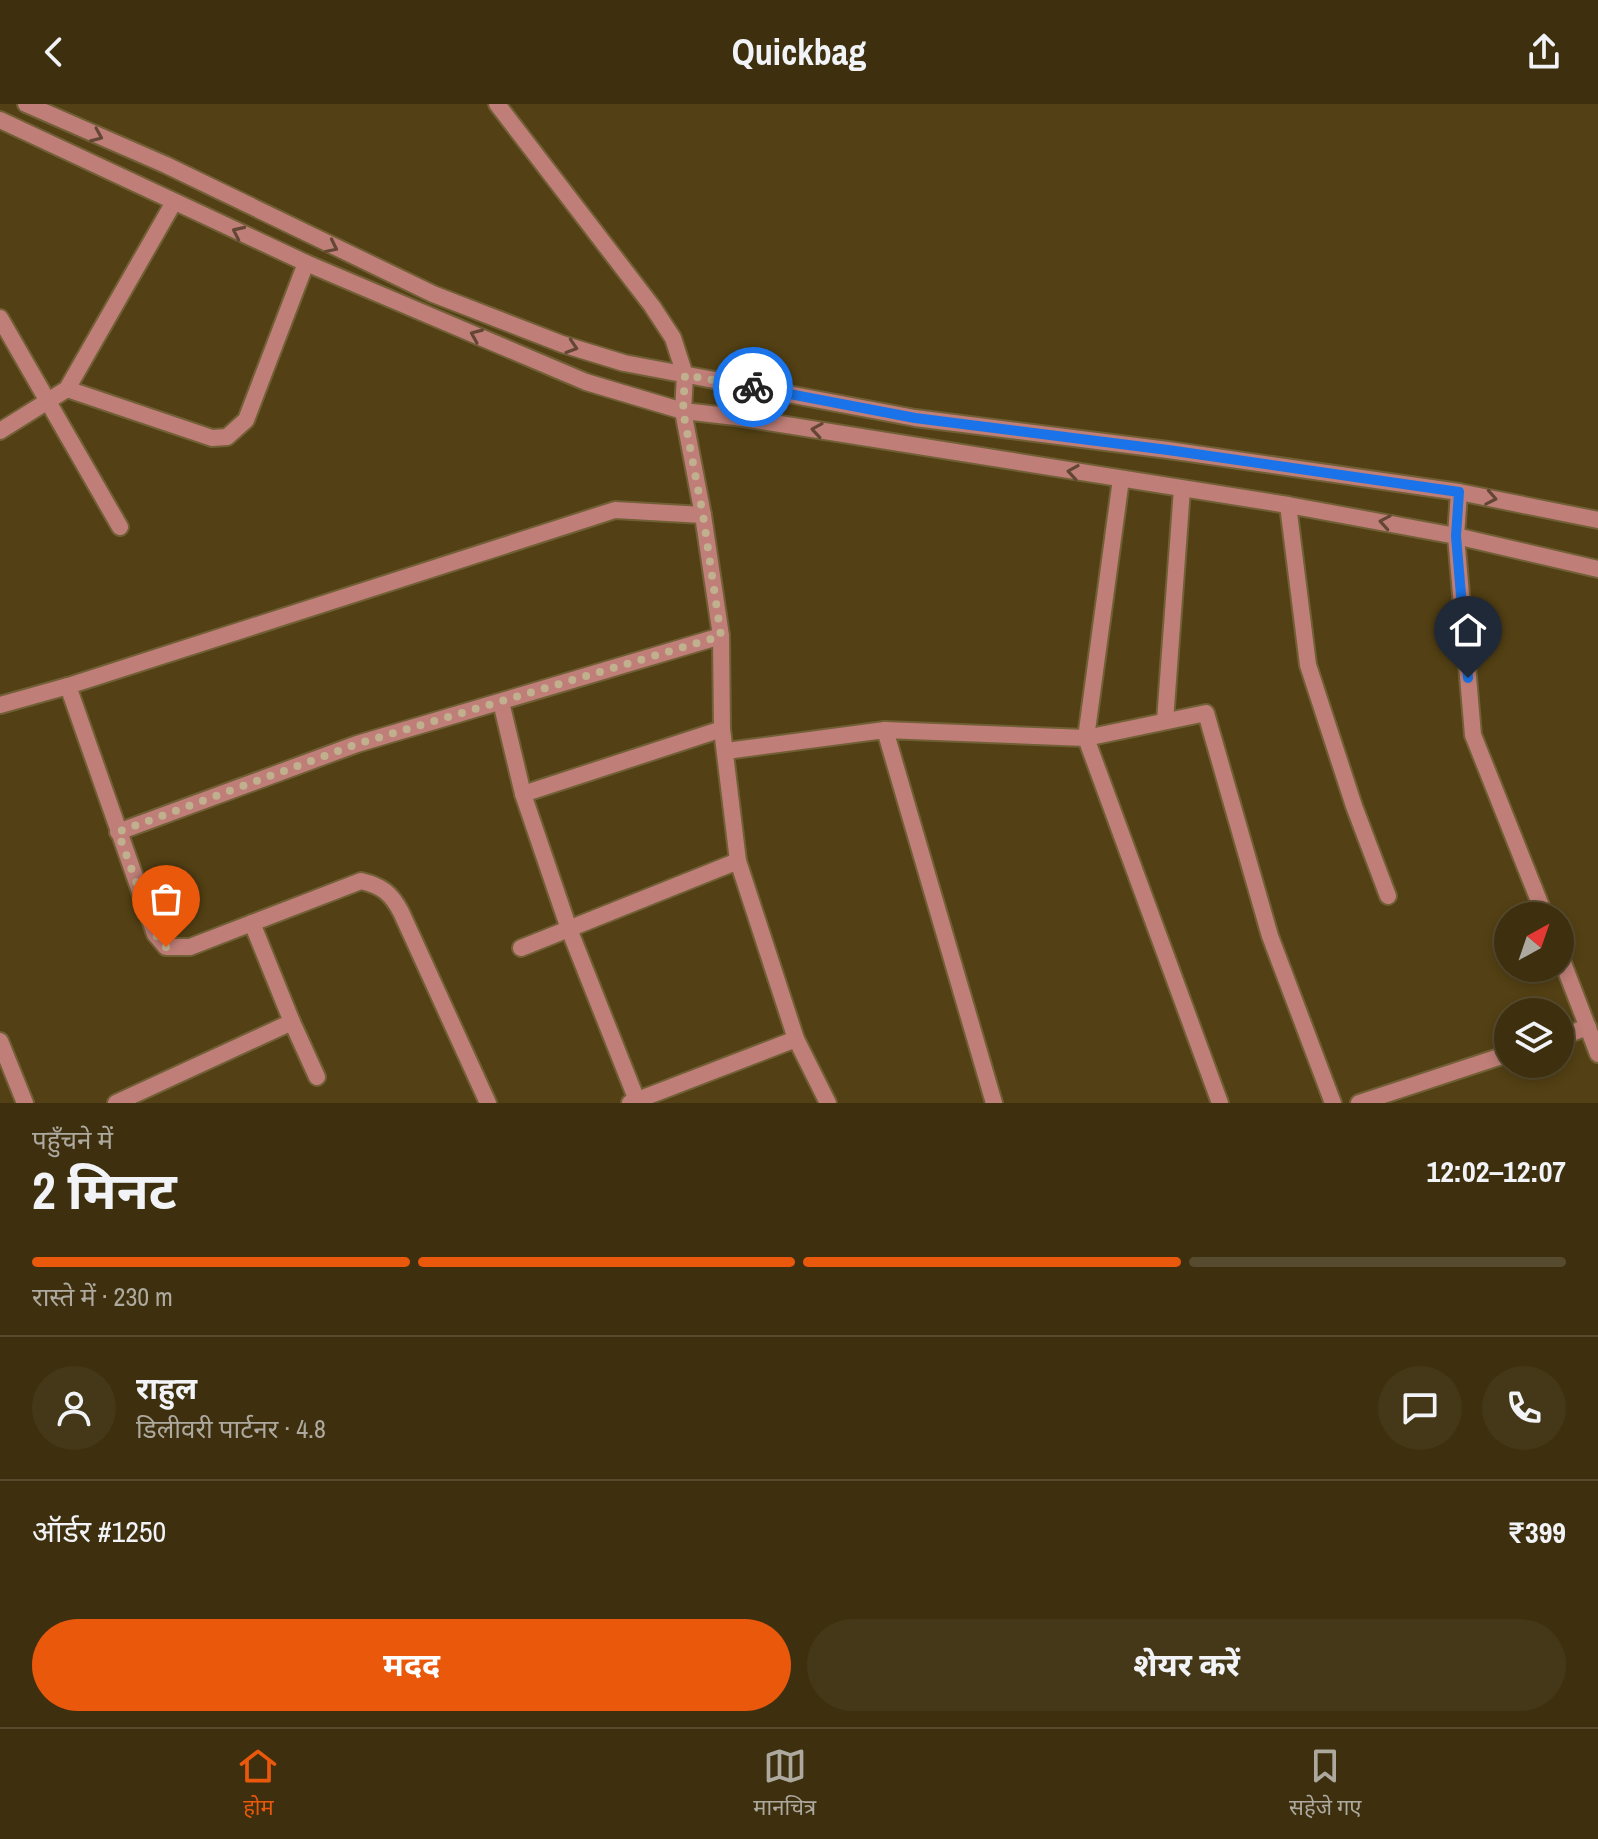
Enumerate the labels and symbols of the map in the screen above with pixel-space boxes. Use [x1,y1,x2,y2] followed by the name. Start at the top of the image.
[89,126,103,142] one-way arrow
[232,225,246,241] one-way arrow
[324,238,338,254] one-way arrow
[470,329,484,345] one-way arrow
[565,338,578,354] one-way arrow
[713,347,793,427] courier
[810,422,824,439] one-way arrow
[1066,464,1080,481] one-way arrow
[1484,489,1497,506] one-way arrow
[1378,514,1392,531] one-way arrow
[1434,596,1502,678] pin
[132,865,200,947] pin
[1494,902,1574,982] north arrow

